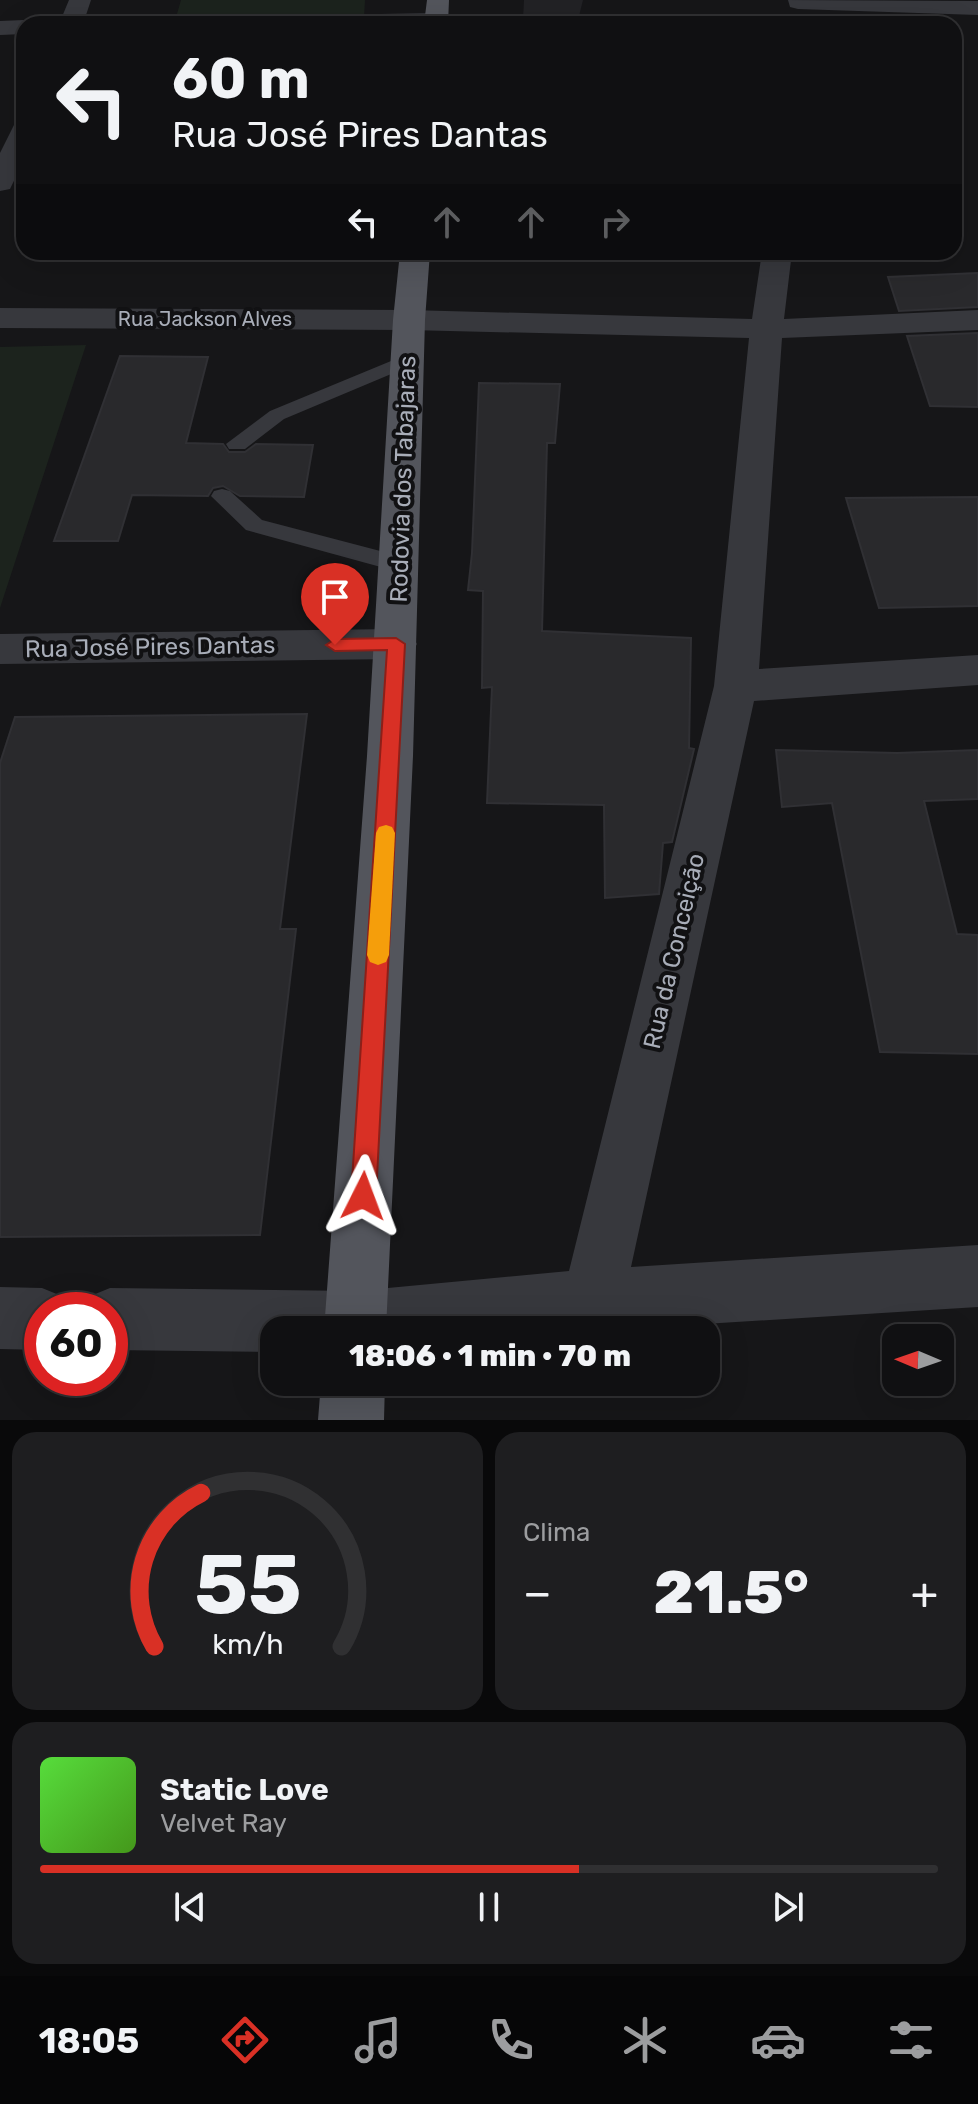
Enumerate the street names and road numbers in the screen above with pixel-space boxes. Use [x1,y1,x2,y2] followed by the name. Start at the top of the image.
[118,307,292,331] street label: Rua Jackson Alves
[385,355,421,603] street label: Rodovia dos Tabajaras
[25,631,275,663] street label: Rua José Pires Dantas
[638,851,710,1051] street label: Rua da Conceição

